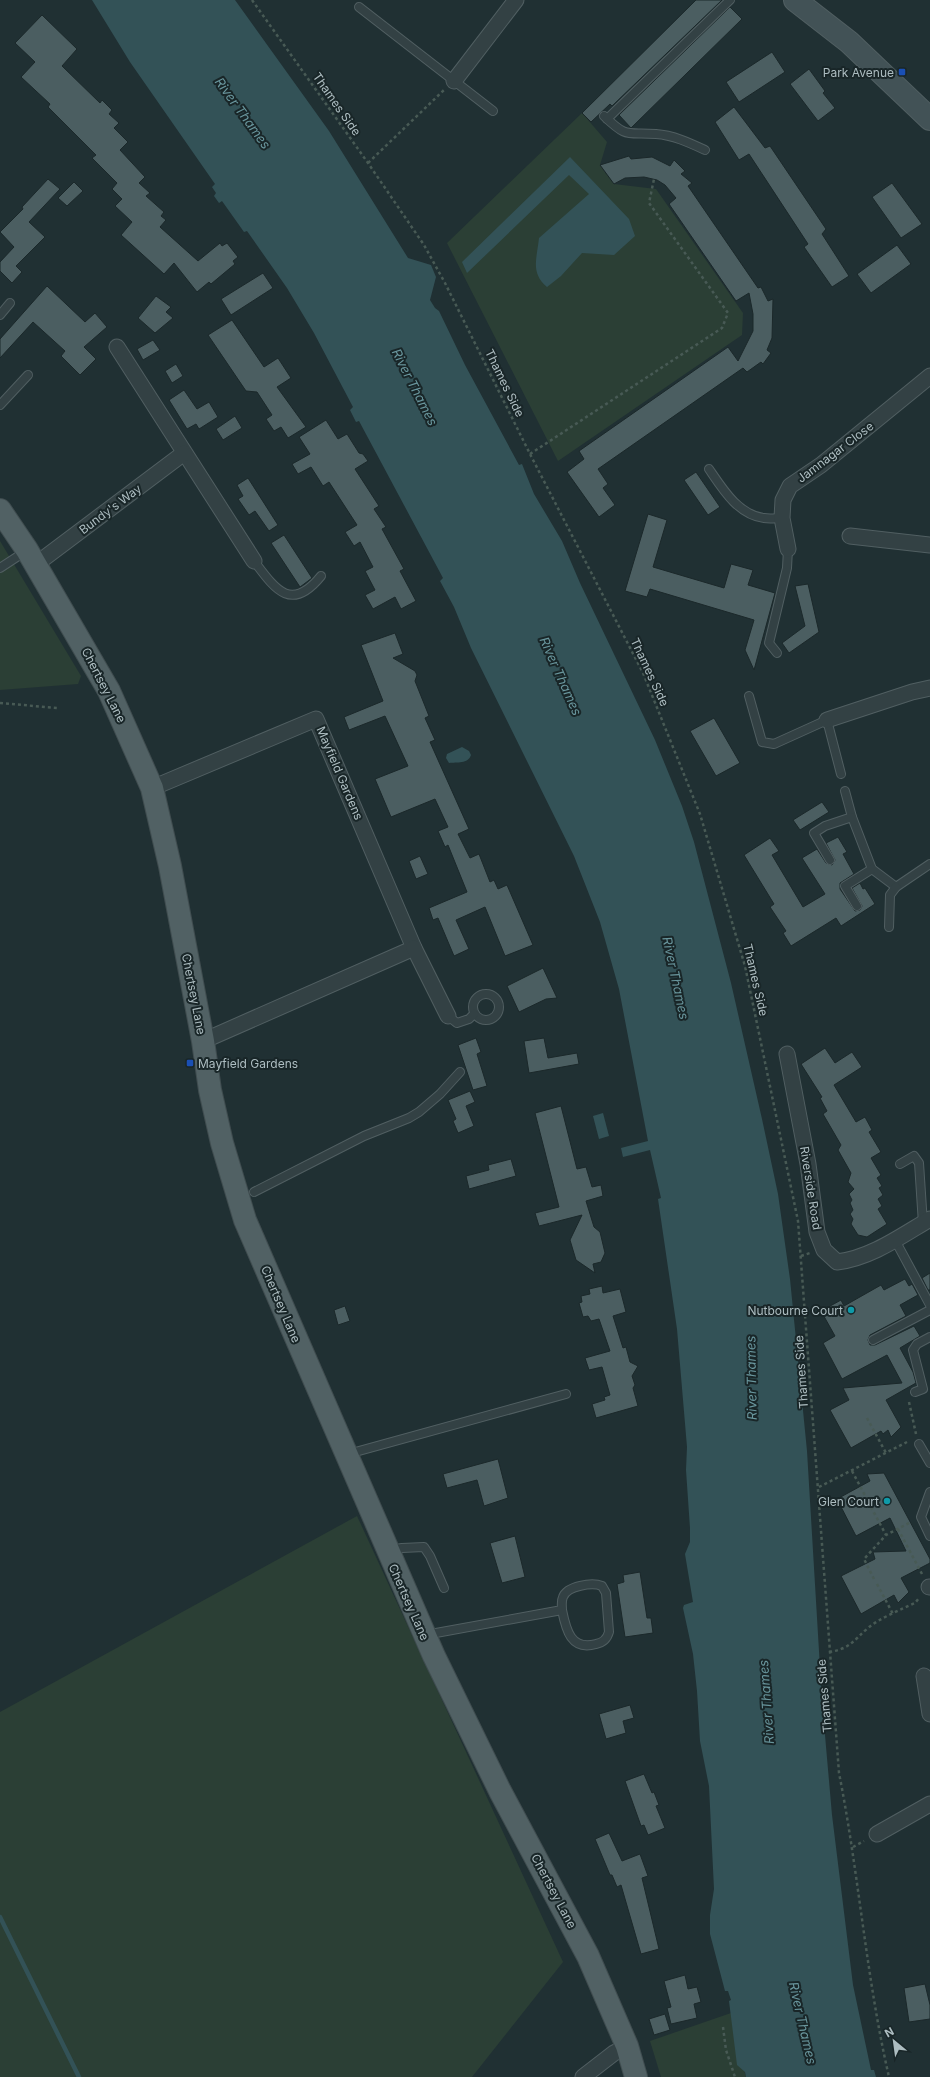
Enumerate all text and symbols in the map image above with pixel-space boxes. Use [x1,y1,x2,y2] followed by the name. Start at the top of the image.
[823,65,894,80] place label: Park Avenue
[897,67,907,77] marker: Park Avenue
[310,69,364,139] street label: Thames Side
[212,74,274,152] water label: River Thames
[389,346,441,428] water label: River Thames
[482,347,528,419] street label: Thames Side
[794,418,876,486] street label: Jamnagar Close
[76,481,144,537] street label: Bundy's Way
[537,634,586,718] water label: River Thames
[628,635,672,709] street label: Thames Side
[79,645,129,725] street label: Chertsey Lane
[314,724,366,822] street label: Mayfield Gardens
[659,935,693,1021] water label: River Thames
[740,942,772,1018] street label: Thames Side
[179,952,209,1036] street label: Chertsey Lane
[198,1056,298,1071] place label: Mayfield Gardens
[185,1058,195,1068] marker: Mayfield Gardens
[797,1145,825,1231] street label: Riverside Road
[258,1263,304,1345] street label: Chertsey Lane
[747,1303,843,1318] place label: Nutbourne Court
[846,1305,856,1315] marker: Nutbourne Court
[791,1335,811,1409] street label: Thames Side
[742,1336,760,1420] water label: River Thames
[818,1494,879,1509] place label: Glen Court
[882,1496,892,1506] marker: Glen Court
[385,1561,433,1643] street label: Chertsey Lane
[755,1659,777,1745] water label: River Thames
[813,1659,835,1733] street label: Thames Side
[528,1851,580,1931] street label: Chertsey Lane
[786,1980,820,2066] water label: River Thames
[874,2021,914,2061] north arrow
[882,2024,896,2040] text: N

